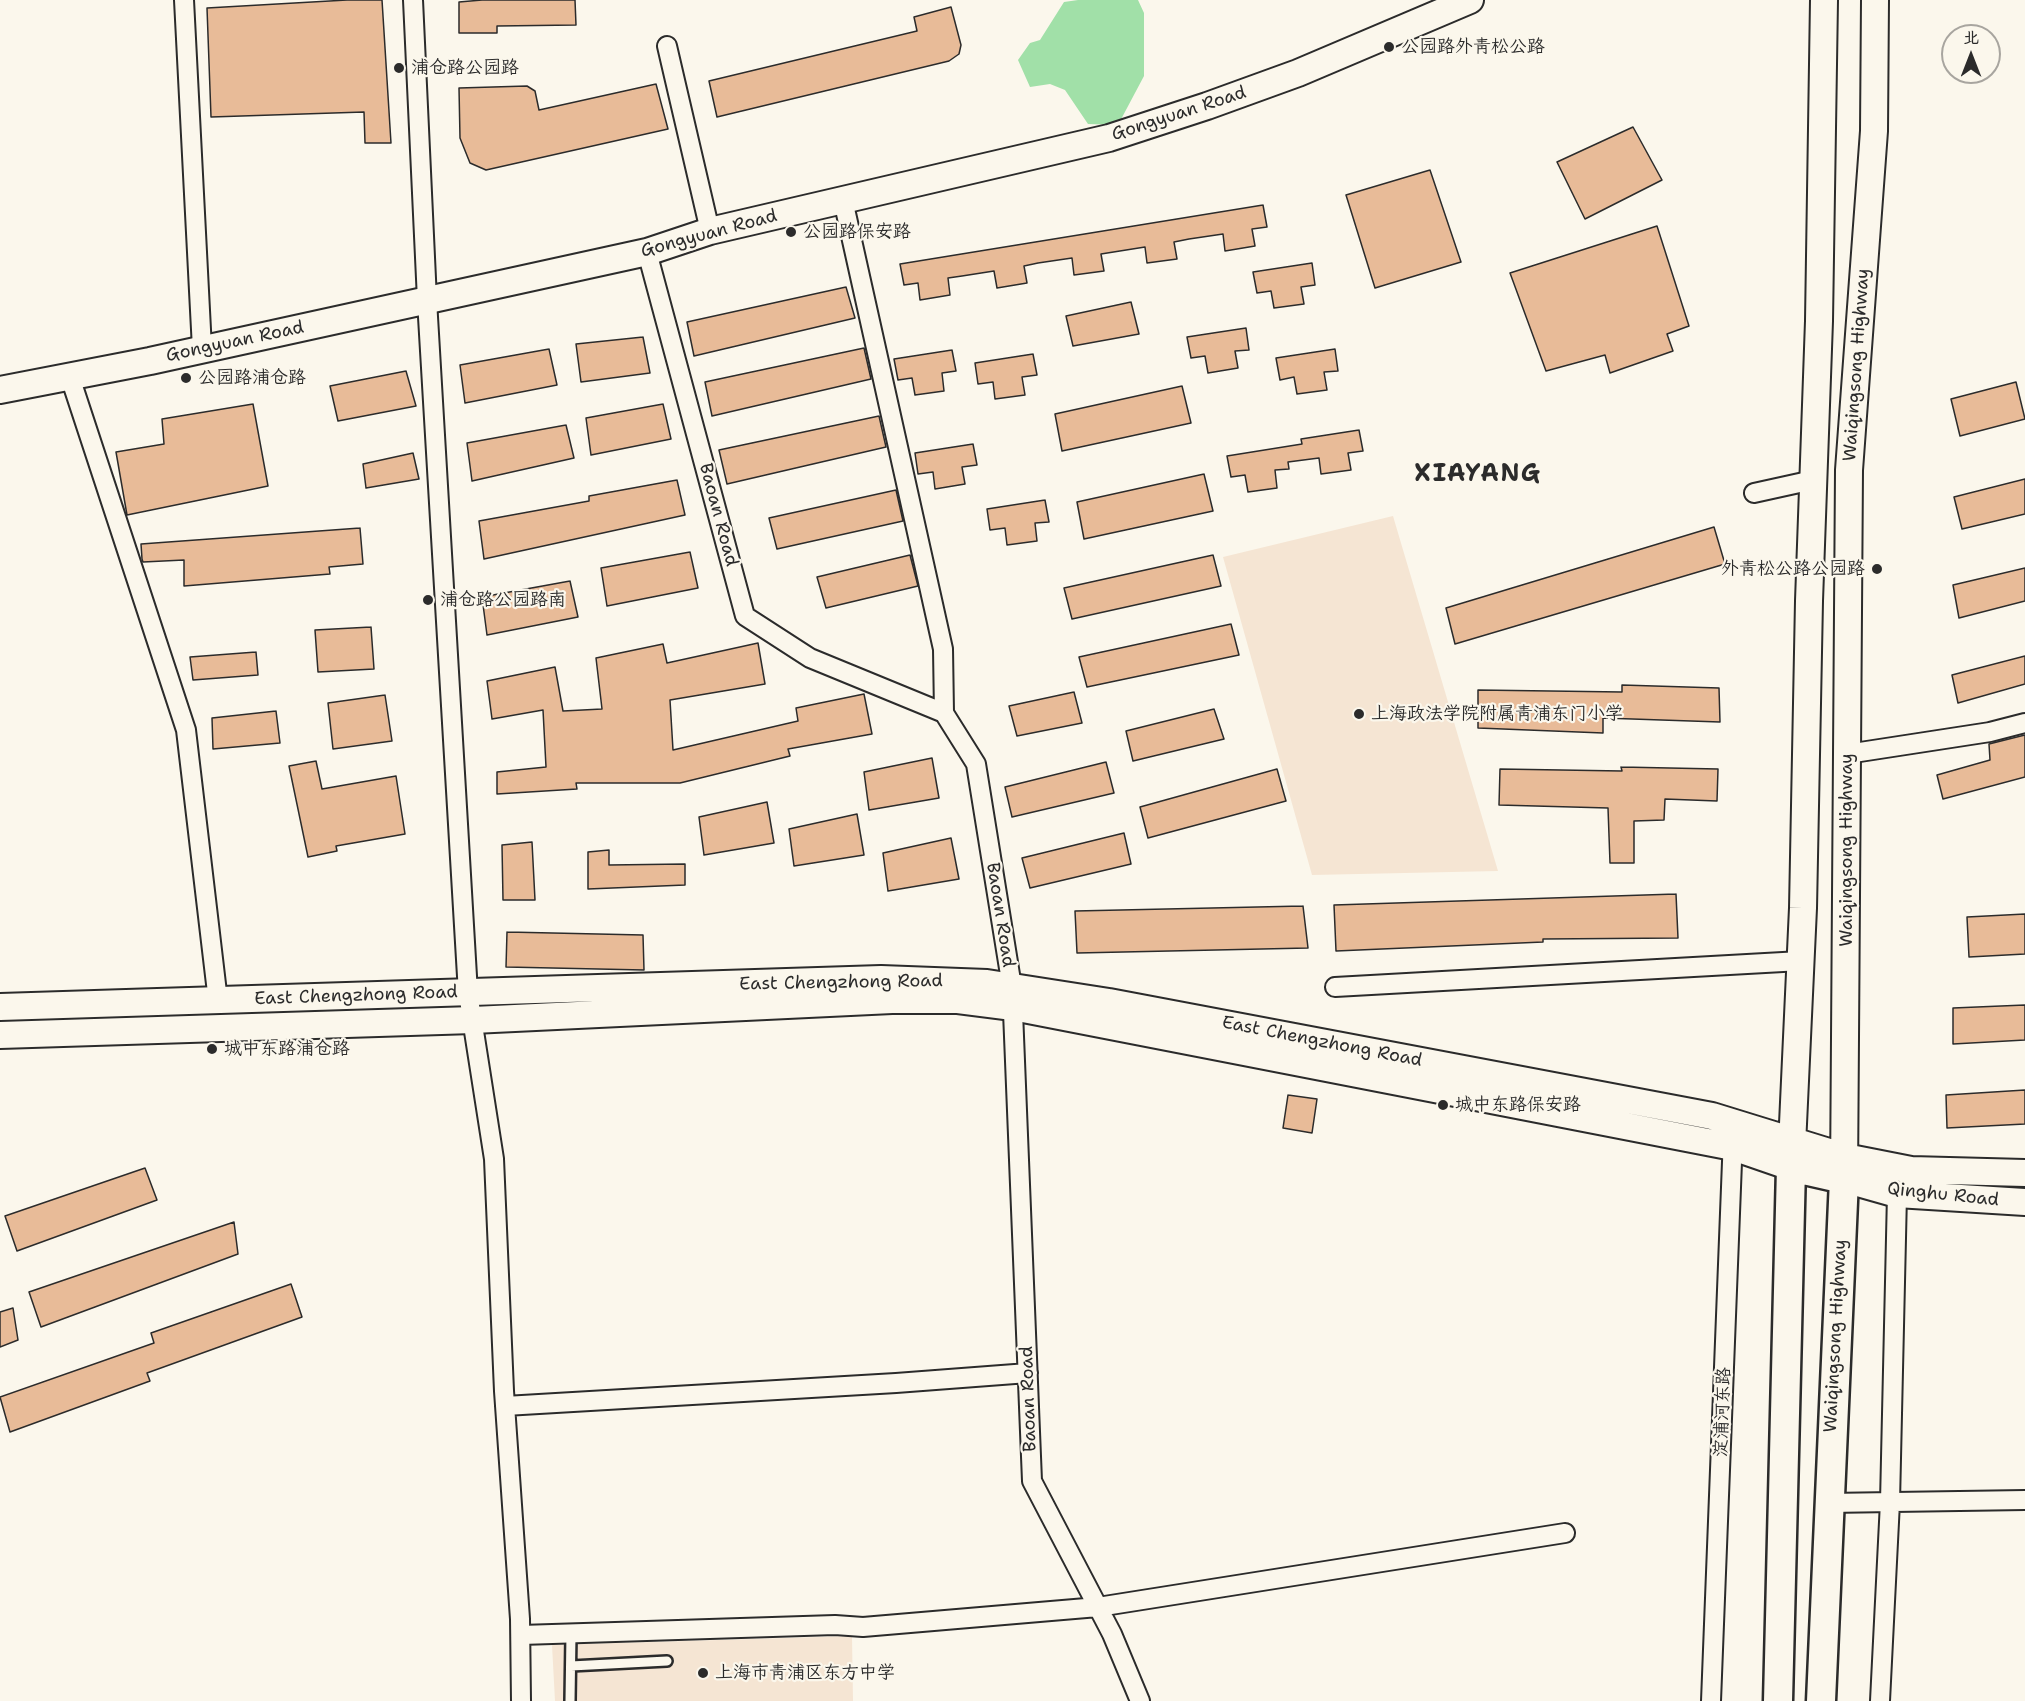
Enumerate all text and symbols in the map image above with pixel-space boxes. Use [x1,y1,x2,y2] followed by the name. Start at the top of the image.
[1941,24,2001,84] north arrow
[1963,27,1979,48] text: 北
[1401,36,1545,58] place label: 公园路外青松公路
[1382,40,1396,54] marker: 公园路外青松公路
[411,57,519,79] place label: 浦仓路公园路
[392,61,406,75] marker: 浦仓路公园路
[1109,82,1249,146] street label: Gongyuan Road
[638,205,780,263] street label: Gongyuan Road
[803,221,911,243] place label: 公园路保安路
[784,225,798,239] marker: 公园路保安路
[1839,268,1875,462] street label: Waiqingsong Highway
[164,317,306,367] street label: Gongyuan Road
[198,367,306,389] place label: 公园路浦仓路
[179,371,193,385] marker: 公园路浦仓路
[694,461,742,569] street label: Baoan Road
[1415,461,1541,489] district label: XIAYANG
[1721,558,1865,580] place label: 外青松公路公园路
[1870,562,1884,576] marker: 外青松公路公园路
[440,589,566,611] place label: 浦仓路公园路南
[421,593,435,607] marker: 浦仓路公园路南
[1371,703,1623,725] place label: 上海政法学院附属青浦东门小学
[1352,707,1366,721] marker: 上海政法学院附属青浦东门小学
[1836,753,1858,947] street label: Waiqingsong Highway
[981,861,1019,969] street label: Baoan Road
[739,970,943,996] street label: East Chengzhong Road
[254,982,458,1010] street label: East Chengzhong Road
[1220,1012,1424,1072] street label: East Chengzhong Road
[224,1038,350,1060] place label: 城中东路浦仓路
[205,1042,219,1056] marker: 城中东路浦仓路
[1455,1094,1581,1116] place label: 城中东路保安路
[1436,1098,1450,1112] marker: 城中东路保安路
[1886,1178,2000,1212] street label: Qinghu Road
[1820,1239,1852,1433] street label: Waiqingsong Highway
[1016,1346,1042,1452] street label: Baoan Road
[1711,1367,1735,1457] street label: 淀浦河东路
[715,1662,895,1684] place label: 上海市青浦区东方中学
[696,1666,710,1680] marker: 上海市青浦区东方中学

